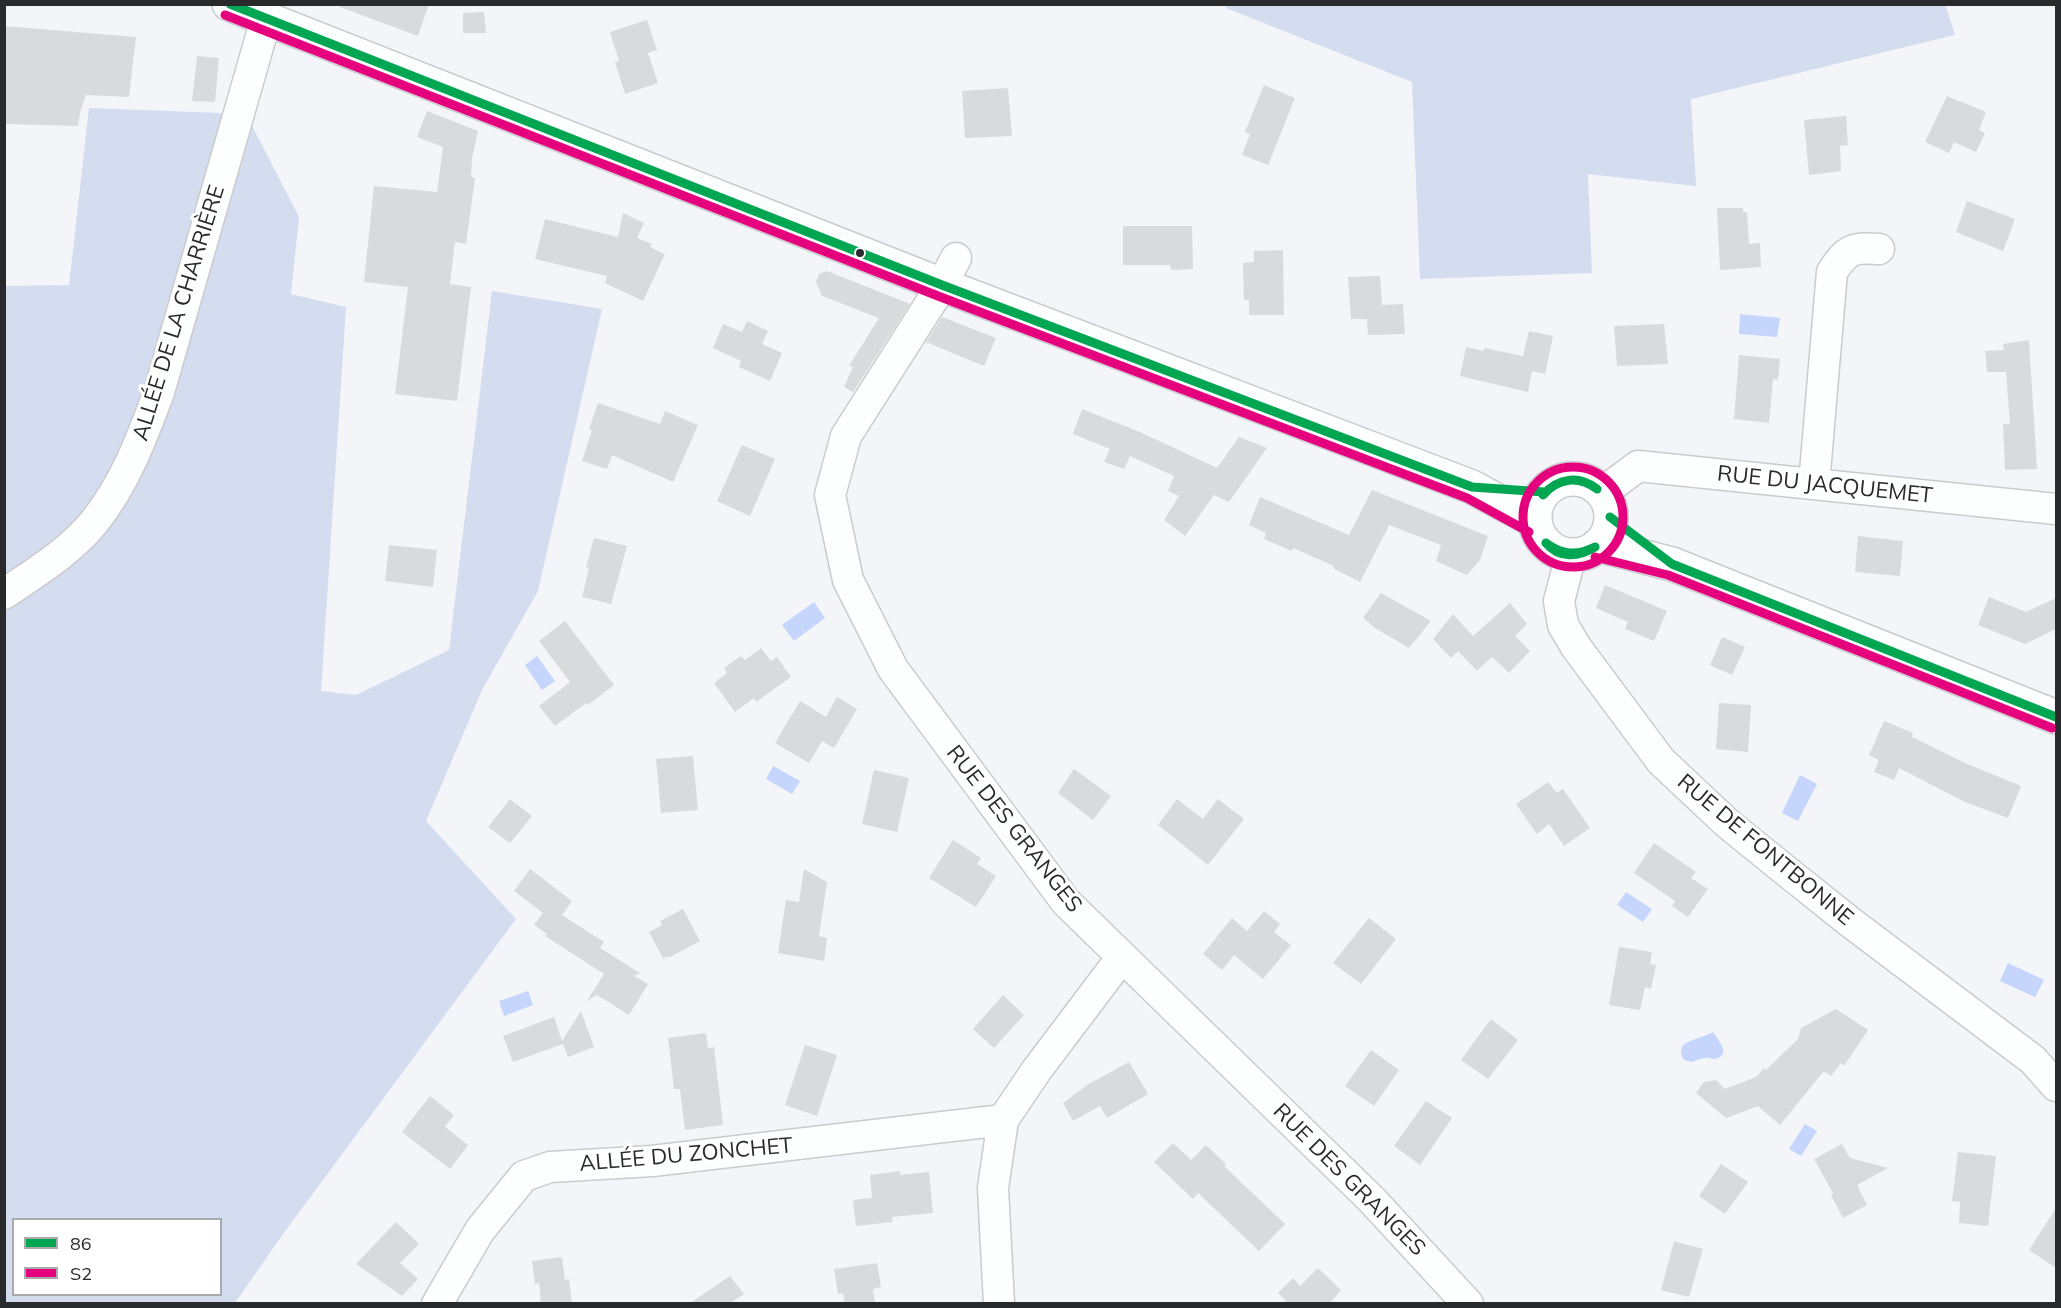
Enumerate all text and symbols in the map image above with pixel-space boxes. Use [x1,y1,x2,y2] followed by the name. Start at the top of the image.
[128,182,230,444] street label: ALLÉE DE LA CHARRIÈRE
[854,247,866,259] unlabelled marker
[1716,461,1934,509] street label: RUE DU JACQUEMET
[941,740,1087,918] street label: RUE DES GRANGES
[1672,769,1858,931] street label: RUE DE FONTBONNE
[1267,1098,1431,1262] street label: RUE DES GRANGES
[578,1133,794,1177] street label: ALLÉE DU ZONCHET
[12,1218,222,1296] legend
[70,1232,92,1255] text: 86
[70,1262,92,1285] text: S2

